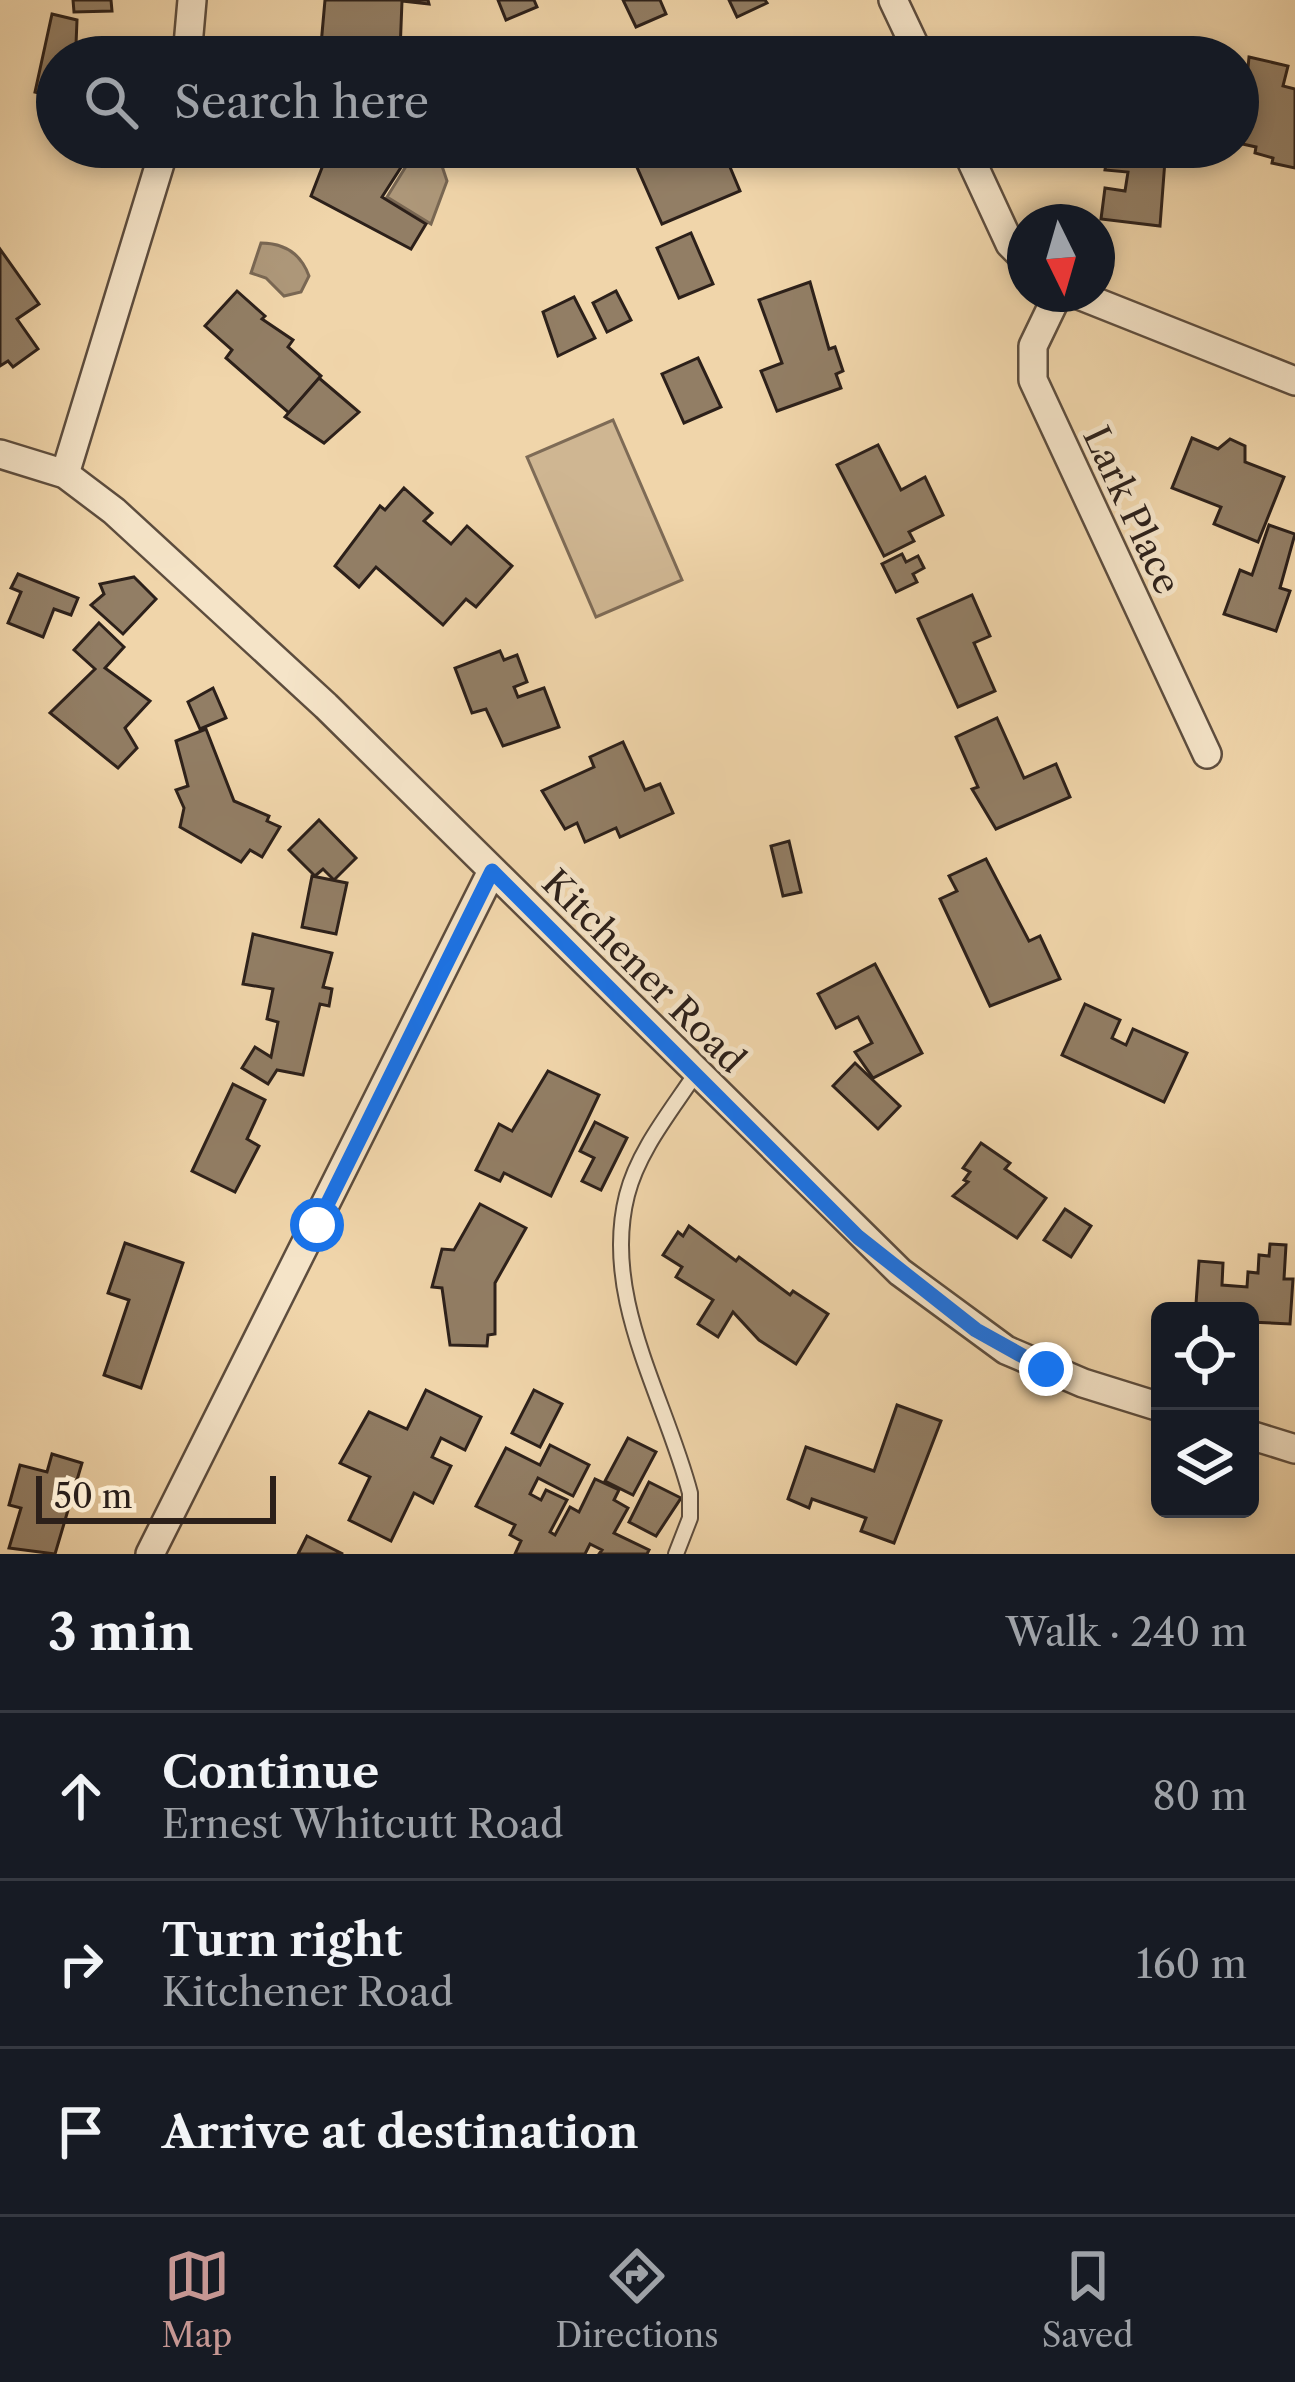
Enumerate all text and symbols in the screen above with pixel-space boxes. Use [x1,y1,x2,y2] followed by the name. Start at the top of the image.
[36,36,1259,168] search box
[78,69,144,135] icon: search
[174,74,429,130] text: Search here
[1007,204,1115,312] north arrow
[1074,419,1190,601] street label: Lark Place
[533,860,755,1082] street label: Kitchener Road
[290,1198,344,1252] route start
[1151,1302,1259,1518] map controls
[1151,1302,1259,1410] button: locate
[1019,1342,1073,1396] route end
[1151,1410,1259,1518] button: layers
[36,1470,276,1523] scale bar
[54,1476,132,1517] text: 50 m
[48,1601,194,1663] text: 3 min
[1006,1608,1247,1656] text: Walk · 240 m
[162,1744,379,1800] text: Continue
[48,1763,114,1829] icon: ahead
[1152,1772,1247,1820] text: 80 m
[162,1800,564,1848] text: Ernest Whitcutt Road
[162,1912,402,1968] text: Turn right
[48,1931,114,1997] icon: right
[1136,1940,1247,1988] text: 160 m
[162,1968,454,2016] text: Kitchener Road
[48,2099,114,2165] icon: arrive
[162,2104,639,2160] text: Arrive at destination
[162,2243,232,2356] tab: Map
[556,2243,719,2356] tab: Directions
[1042,2243,1133,2356] tab: Saved

